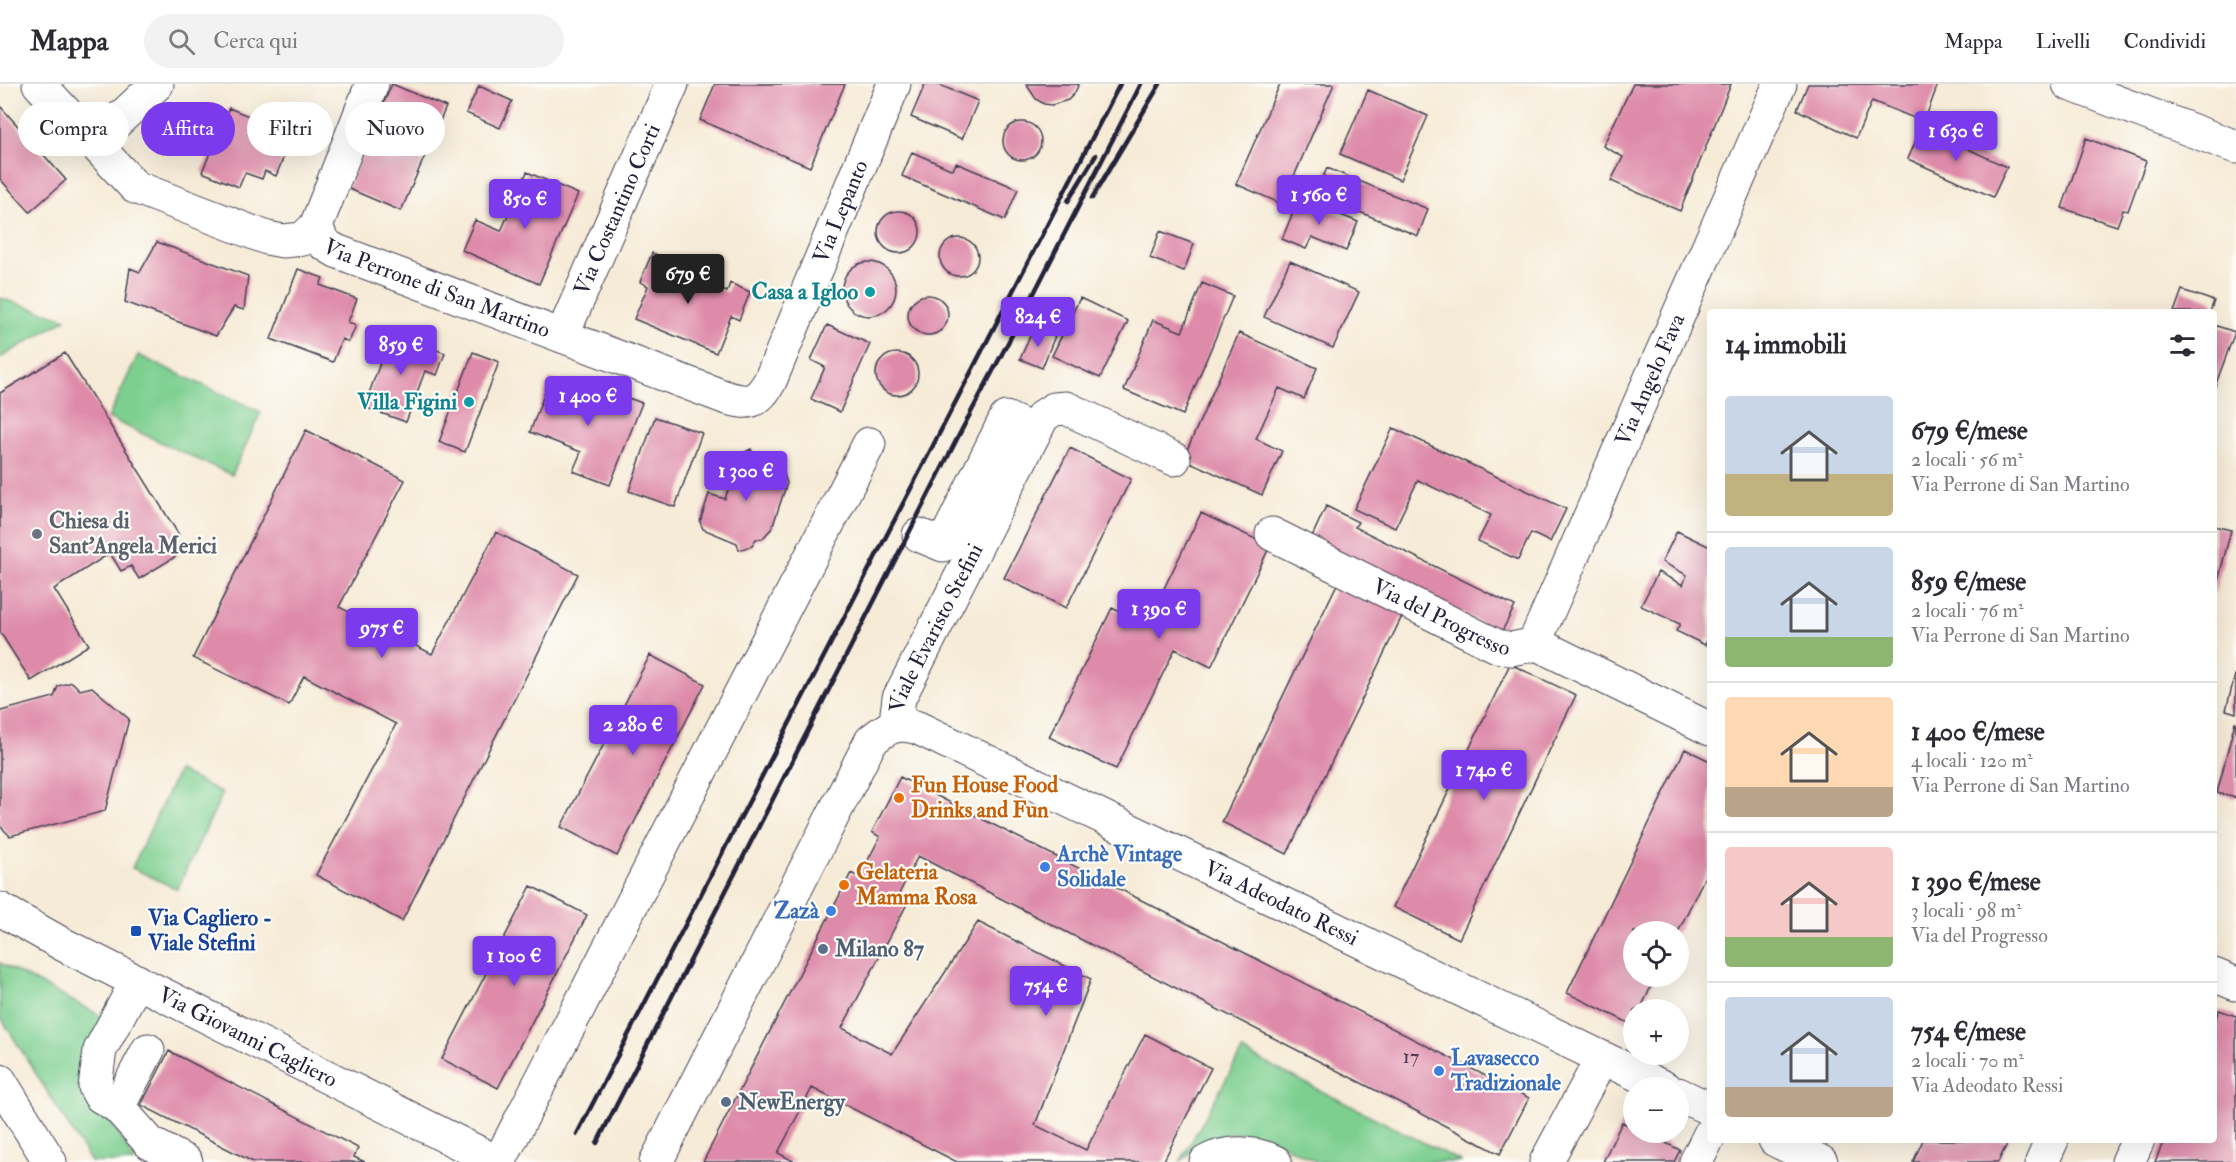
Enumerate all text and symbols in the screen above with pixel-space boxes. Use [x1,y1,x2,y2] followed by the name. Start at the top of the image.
[144,14,564,68] search box
[30,24,108,59] text: Mappa
[165,25,198,58] icon: search
[213,27,298,55] text: Cerca qui
[1944,28,2003,55] text: Mappa
[2036,28,2090,55] text: Livelli
[2123,28,2206,55] text: Condividi
[18,102,129,156] chip: Compra
[141,102,235,156] chip: Affitta
[247,102,333,156] chip: Filtri
[345,102,445,156] chip: Nuovo
[1901,111,2011,162] pin: 1 630 €
[1928,118,1984,143] text: 1 630 €
[568,119,667,300] street label: Via Costantino Corti
[807,156,875,267] street label: Via Lepanto
[1264,175,1374,226] pin: 1 560 €
[483,179,567,230] pin: 850 €
[1291,182,1347,207] text: 1 560 €
[503,186,547,211] text: 850 €
[318,232,554,344] street label: Via Perrone di San Martino
[646,254,730,305] pin: 679 €
[665,261,711,286] text: 679 €
[752,278,858,307] place label: Casa a Igloo
[863,285,877,299] marker: Casa a Igloo
[996,297,1080,348] pin: 824 €
[1015,304,1061,329] text: 824 €
[1609,308,1692,450] street label: Via Angelo Fava
[359,325,443,376] pin: 859 €
[1725,329,1847,361] text: 14 immobili
[2166,329,2199,362] icon: filters
[379,332,423,357] text: 859 €
[533,376,643,427] pin: 1 400 €
[559,383,617,408] text: 1 400 €
[356,388,457,417] place label: Villa Figini
[462,395,476,409] marker: Villa Figini
[1911,415,2028,447] text: 679 €/mese
[1773,420,1845,492] icon: home
[1911,447,2023,472] text: 2 locali · 56 m²
[691,451,801,502] pin: 1 300 €
[718,458,774,483] text: 1 300 €
[1911,472,2130,497] text: Via Perrone di San Martino
[49,507,217,561] place label: Chiesa di Sant’Angela Merici
[30,527,44,541] marker: Chiesa di Sant’Angela Merici
[883,539,990,714] street label: Viale Evaristo Stefini
[1911,566,2026,598] text: 859 €/mese
[1773,571,1845,643] icon: home
[1368,572,1513,662] street label: Via del Progresso
[1104,589,1214,640] pin: 1 390 €
[1131,596,1187,621] text: 1 390 €
[1911,598,2024,623] text: 2 locali · 76 m²
[340,608,424,659] pin: 975 €
[360,615,404,640] text: 975 €
[1911,623,2130,648] text: Via Perrone di San Martino
[578,705,688,756] pin: 2 280 €
[603,712,663,737] text: 2 280 €
[1911,716,2045,748] text: 1 400 €/mese
[1773,721,1845,793] icon: home
[1911,748,2033,773] text: 4 locali · 120 m²
[1429,750,1539,801] pin: 1 740 €
[1456,757,1512,782] text: 1 740 €
[911,771,1058,824] place label: Fun House Food Drinks and Fun
[1911,773,2130,798] text: Via Perrone di San Martino
[892,791,906,805] marker: Fun House Food Drinks and Fun
[1056,840,1183,893] place label: Archè Vintage Solidale
[1200,854,1363,952] street label: Via Adeodato Ressi
[855,858,978,911] place label: Gelateria Mamma Rosa
[1038,860,1052,874] marker: Archè Vintage Solidale
[1911,866,2041,898] text: 1 390 €/mese
[1773,871,1845,943] icon: home
[837,878,851,892] marker: Gelateria Mamma Rosa
[774,897,820,925] place label: Zazà
[1911,898,2022,923] text: 3 locali · 98 m²
[147,904,272,957] place label: Via Cagliero - Viale Stefini
[824,904,838,918] marker: Zazà
[1623,921,1689,1143] map controls
[1623,921,1689,987] button: locate
[1911,923,2048,948] text: Via del Progresso
[129,924,143,938] marker: Via Cagliero - Viale Stefini
[834,935,925,963] place label: Milano 87
[459,936,569,987] pin: 1 100 €
[816,942,830,956] marker: Milano 87
[487,943,541,968] text: 1 100 €
[1004,966,1088,1017] pin: 754 €
[1024,973,1068,998] text: 754 €
[154,981,342,1094] street label: Via Giovanni Cagliero
[1623,999,1689,1065] button: +
[1911,1016,2026,1048] text: 754 €/mese
[1773,1021,1845,1093] icon: home
[1403,1044,1419,1069] house number: 17
[1450,1044,1562,1097] place label: Lavasecco Tradizionale
[1911,1048,2024,1073] text: 2 locali · 70 m²
[1432,1064,1446,1078] marker: Lavasecco Tradizionale
[1911,1073,2063,1098] text: Via Adeodato Ressi
[1623,1077,1689,1143] button: −
[737,1088,846,1117] place label: NewEnergy
[719,1095,733,1109] marker: NewEnergy

